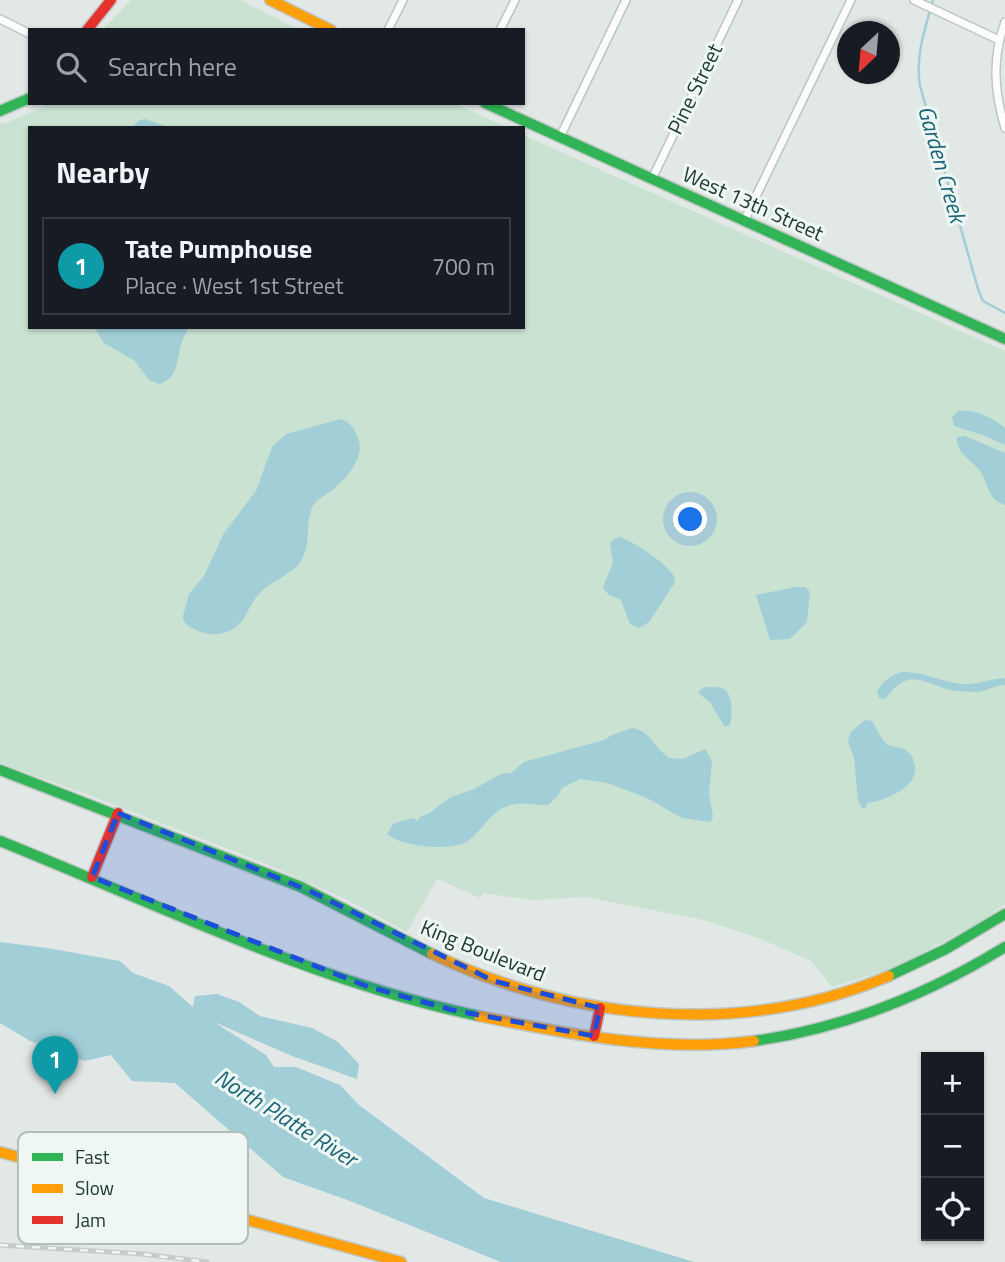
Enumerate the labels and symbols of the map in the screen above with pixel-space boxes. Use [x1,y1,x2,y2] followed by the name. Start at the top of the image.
[837,21,900,84] north arrow
[658,37,730,139] street label: Pine Street
[909,101,977,229] water label: Garden Creek
[678,158,830,249] street label: West 13th Street
[673,502,707,536] your location
[416,910,551,990] street label: King Boulevard
[32,1036,78,1094] pin: 1
[208,1060,367,1177] water label: North Platte River
[18,1132,248,1244] legend
[75,1142,110,1171] text: Fast
[75,1173,114,1202] text: Slow
[75,1205,106,1234] text: Jam

